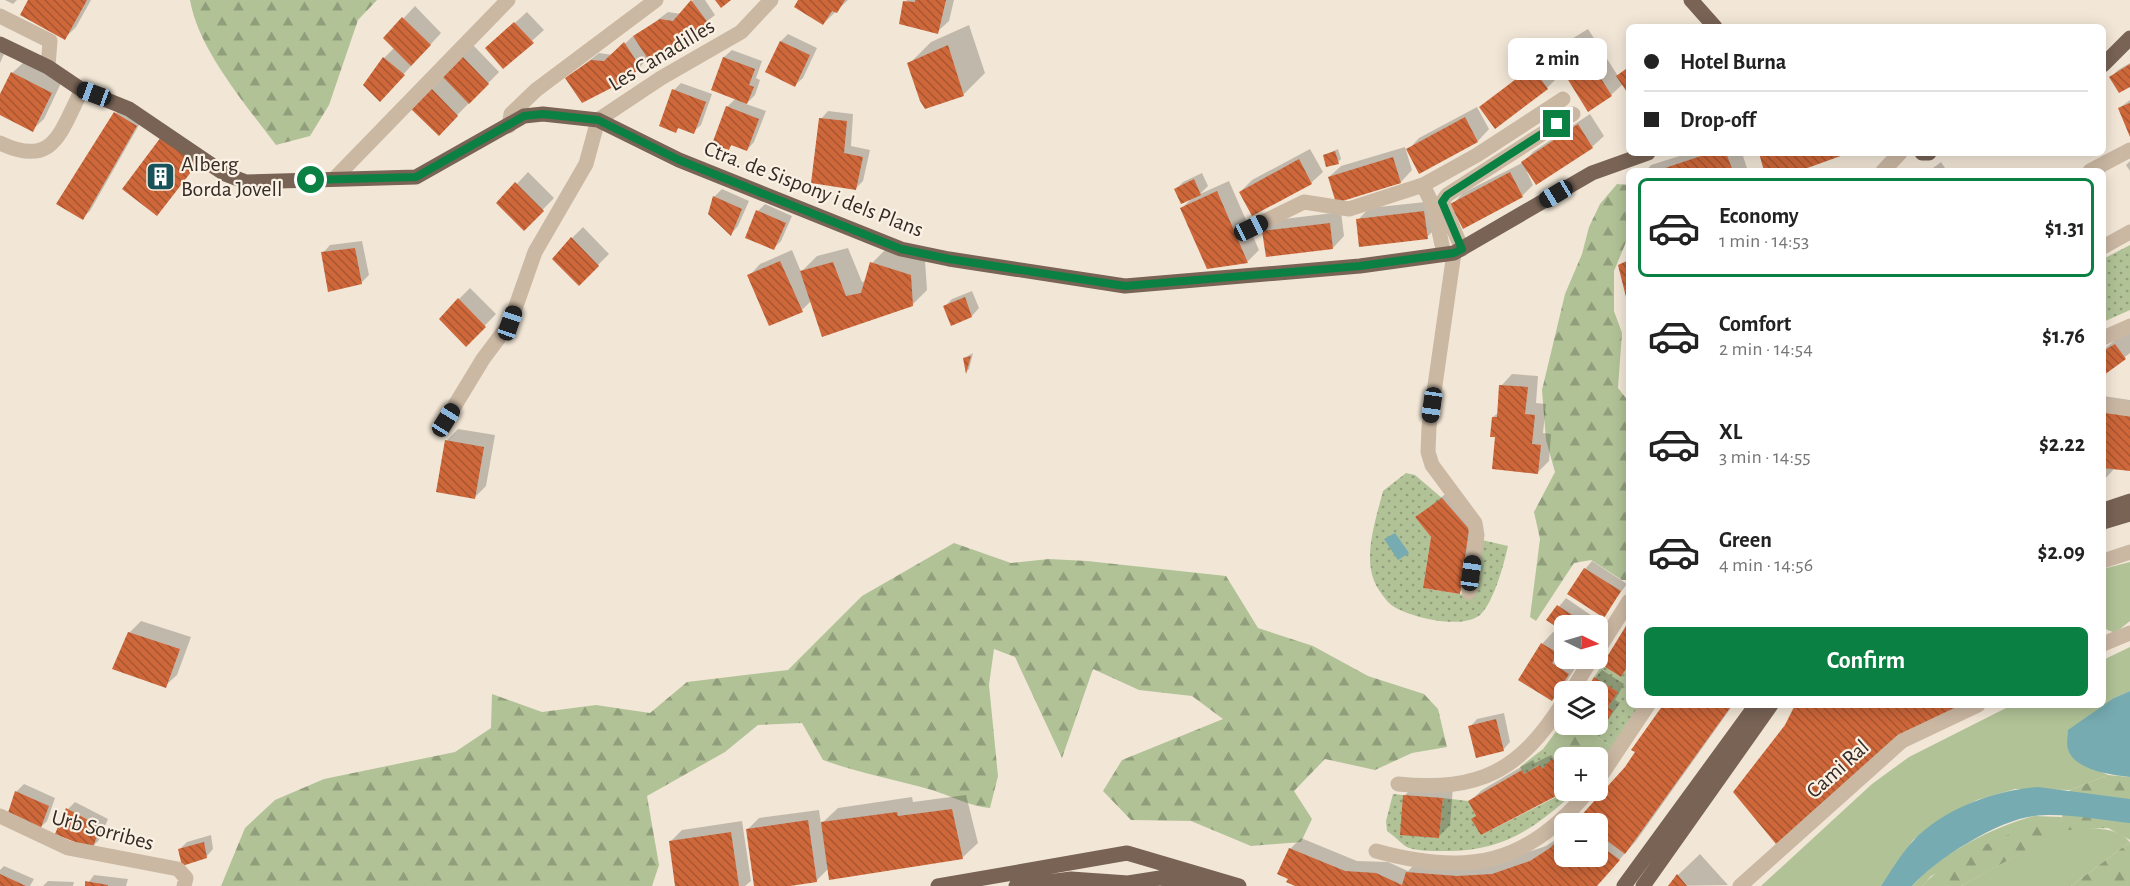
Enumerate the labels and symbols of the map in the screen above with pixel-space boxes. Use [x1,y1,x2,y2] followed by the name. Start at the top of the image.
[605,15,718,95] street label: Les Canadilles
[1508,37,1606,79] callout: 2 min
[74,79,114,109] car
[1543,110,1570,137] route end
[701,137,926,241] street label: Ctra. de Sispony i dels Plans
[181,153,282,200] place label: Alberg Borda Jovell
[144,160,176,192] building icon: Alberg Borda Jovell
[297,166,324,193] route start
[1536,177,1576,211] car
[1231,212,1271,244] car
[496,303,524,343] car
[1421,386,1443,424] car
[429,400,463,440] car
[1460,554,1482,592] car
[1554,615,1608,669] north arrow
[1802,735,1873,802] street label: Cami Ral
[49,806,156,854] street label: Urb Sorribes

